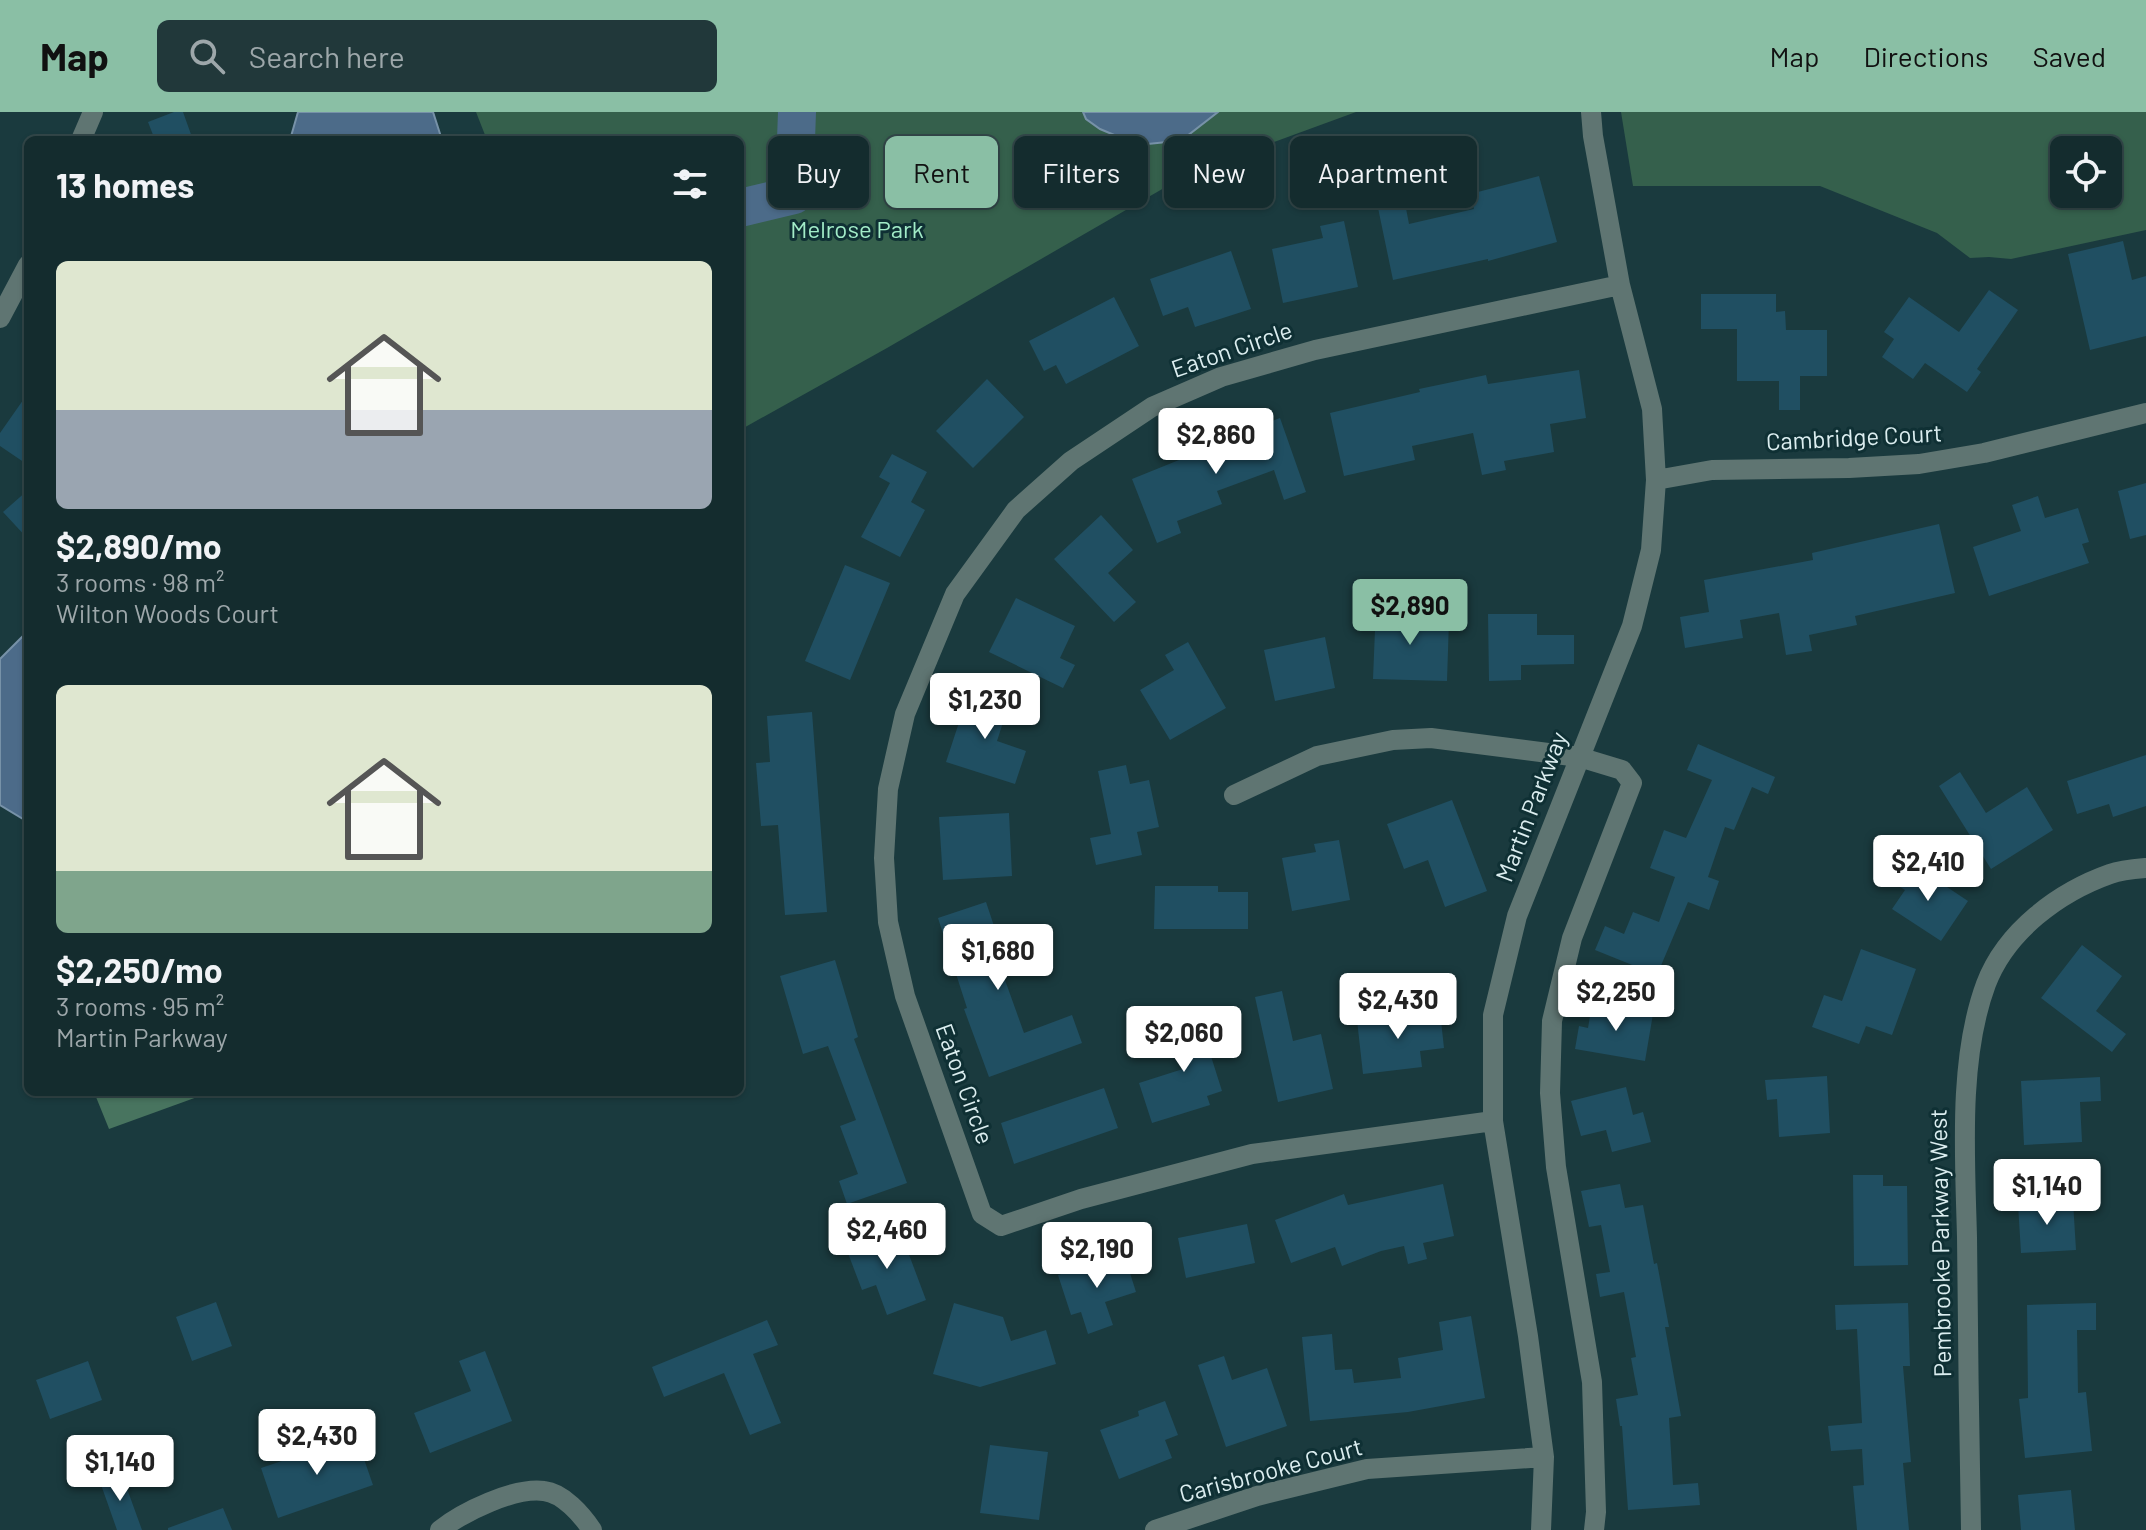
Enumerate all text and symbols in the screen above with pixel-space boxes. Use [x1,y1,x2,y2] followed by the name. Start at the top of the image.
[157,20,717,92] search box
[40,33,109,79] text: Map
[185,34,229,78] icon: search
[249,38,405,74] text: Search here
[1770,39,1819,73] text: Map
[1863,39,1989,73] text: Directions
[2033,39,2106,73] text: Saved
[768,136,869,208] chip: Buy
[885,136,998,208] chip: Rent
[1014,136,1148,208] chip: Filters
[1164,136,1274,208] chip: New
[1290,136,1477,208] chip: Apartment
[2050,136,2122,208] map controls
[2050,136,2122,208] button: locate
[668,162,712,206] icon: filters
[56,164,194,205] text: 13 homes
[790,214,924,243] park label: Melrose Park
[312,313,456,457] icon: home
[1167,314,1296,383] street label: Eaton Circle
[1151,408,1281,476] pin: $2,860
[1765,417,1943,456] street label: Cambridge Court
[1176,418,1256,449] text: $2,860
[56,525,222,566] text: $2,890/mo
[56,566,224,597] text: 3 rooms · 98 m²
[1345,579,1475,647] pin: $2,890
[1370,589,1450,620] text: $2,890
[56,597,279,628] text: Wilton Woods Court
[920,673,1050,741] pin: $1,230
[948,683,1022,714] text: $1,230
[1489,727,1573,886] street label: Martin Parkway
[312,737,456,881] icon: home
[1863,835,1993,903] pin: $2,410
[1891,845,1965,876] text: $2,410
[933,924,1063,992] pin: $1,680
[961,934,1035,965] text: $1,680
[56,949,223,990] text: $2,250/mo
[1551,965,1681,1033] pin: $2,250
[1333,973,1463,1041] pin: $2,430
[1576,975,1656,1006] text: $2,250
[1358,983,1438,1014] text: $2,430
[56,990,224,1021] text: 3 rooms · 95 m²
[1119,1006,1249,1074] pin: $2,060
[1144,1016,1224,1047] text: $2,060
[930,1019,1001,1148] street label: Eaton Circle
[56,1021,228,1052] text: Martin Parkway
[1923,1109,1956,1377] street label: Pembrooke Parkway West
[1982,1159,2112,1227] pin: $1,140
[2012,1169,2082,1200] text: $1,140
[822,1203,952,1271] pin: $2,460
[847,1213,927,1244] text: $2,460
[1032,1222,1162,1290] pin: $2,190
[1060,1232,1134,1263] text: $2,190
[252,1409,382,1477] pin: $2,430
[277,1419,357,1450] text: $2,430
[1176,1431,1365,1508] street label: Carisbrooke Court
[55,1435,185,1503] pin: $1,140
[85,1445,155,1476] text: $1,140

